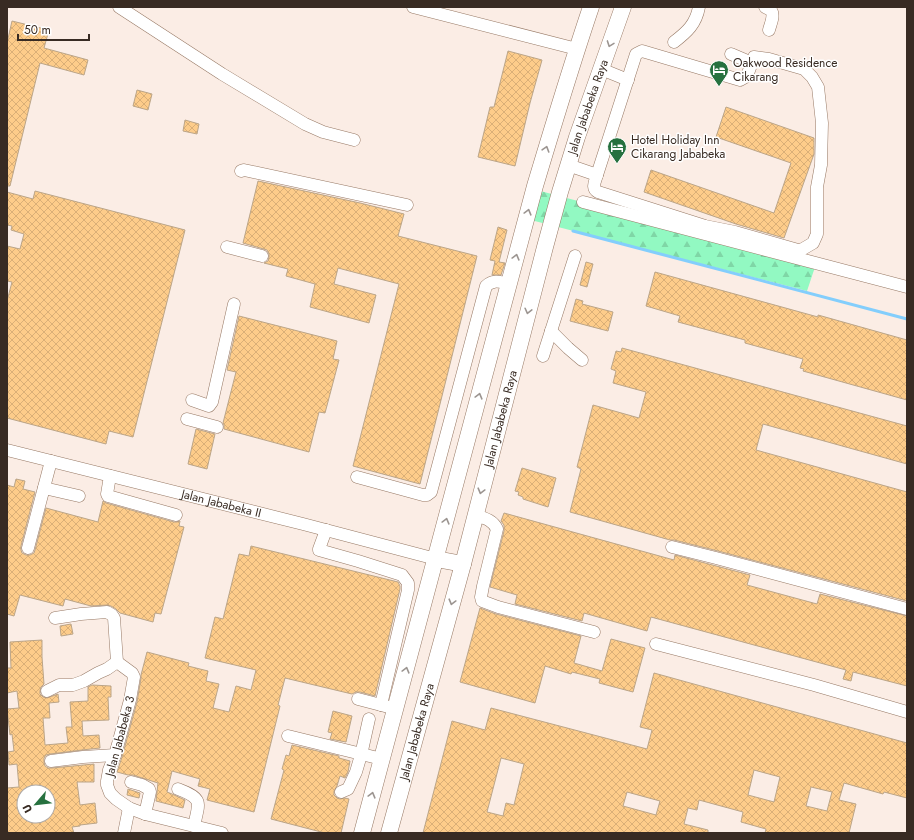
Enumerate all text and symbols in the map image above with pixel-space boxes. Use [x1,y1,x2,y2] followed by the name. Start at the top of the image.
[18,16,89,42] scale bar
[24,21,51,39] text: 50 m
[606,40,615,47] one-way arrow
[733,54,837,86] place label: Oakwood Residence Cikarang
[563,57,613,159] street label: Jalan Jababeka Raya
[708,59,730,87] hotel icon: Oakwood Residence Cikarang
[631,131,726,163] place label: Hotel Holiday Inn Cikarang Jababeka
[606,136,628,164] hotel icon: Hotel Holiday Inn Cikarang Jababeka
[541,145,550,152] one-way arrow
[523,209,532,216] one-way arrow
[511,253,520,260] one-way arrow
[524,308,533,315] one-way arrow
[479,368,522,471] street label: Jalan Jababeka Raya
[474,393,483,400] one-way arrow
[177,484,263,522] street label: Jalan Jababeka II
[478,488,486,495] one-way arrow
[441,518,450,525] one-way arrow
[448,598,457,605] one-way arrow
[401,667,410,674] one-way arrow
[394,681,439,784] street label: Jalan Jababeka Raya
[100,693,139,780] street label: Jalan Jababeka 3
[16,784,56,824] north arrow
[367,792,376,799] one-way arrow
[18,802,36,816] text: U

